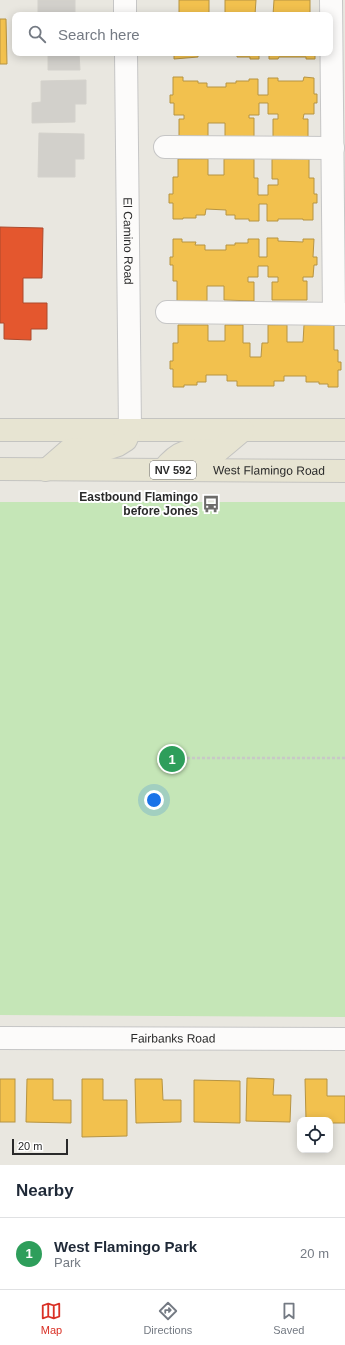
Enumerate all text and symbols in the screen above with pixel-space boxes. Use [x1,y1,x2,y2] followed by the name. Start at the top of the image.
[12,12,333,56] search box
[26,23,48,45] icon: search
[58,26,140,43] text: Search here
[121,197,135,285] street label: El Camino Road
[150,461,196,479] road number: NV 592
[213,463,325,478] street label: West Flamingo Road
[79,490,198,518] place label: Eastbound Flamingo before Jones
[201,494,221,514] bus stop icon: Eastbound Flamingo before Jones
[159,744,185,774] pin: 1
[144,790,164,810] your location
[131,1031,215,1046] street label: Fairbanks Road
[297,1117,333,1153] map controls
[297,1117,333,1153] button: locate
[12,1137,68,1156] scale bar
[18,1140,42,1152] text: 20 m
[16,1181,74,1200] text: Nearby
[54,1238,197,1255] text: West Flamingo Park
[25,1246,33,1261] text: 1
[300,1246,329,1261] text: 20 m
[54,1255,81,1270] text: Park
[40,1300,62,1336] tab: Map
[143,1300,192,1336] tab: Directions
[273,1300,304,1336] tab: Saved

